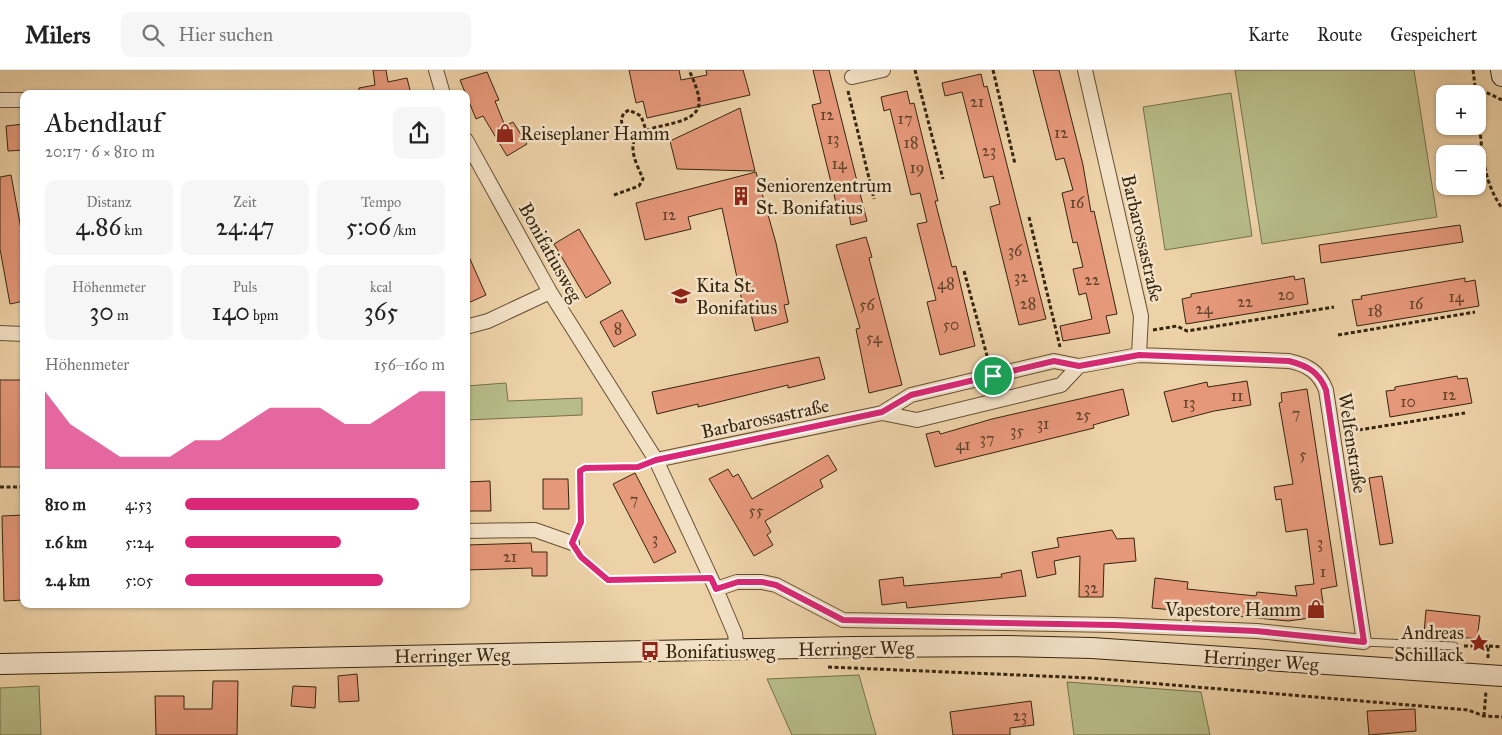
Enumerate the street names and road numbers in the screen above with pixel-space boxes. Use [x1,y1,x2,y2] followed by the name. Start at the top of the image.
[1117,172,1168,304] street label: Barbarossastraße
[513,198,587,307] street label: Bonifatiusweg
[1333,391,1372,495] street label: Welfenstraße
[699,394,831,443] street label: Barbarossastraße
[798,636,914,662] street label: Herringer Weg
[394,643,510,669] street label: Herringer Weg
[1202,645,1320,677] street label: Herringer Weg

